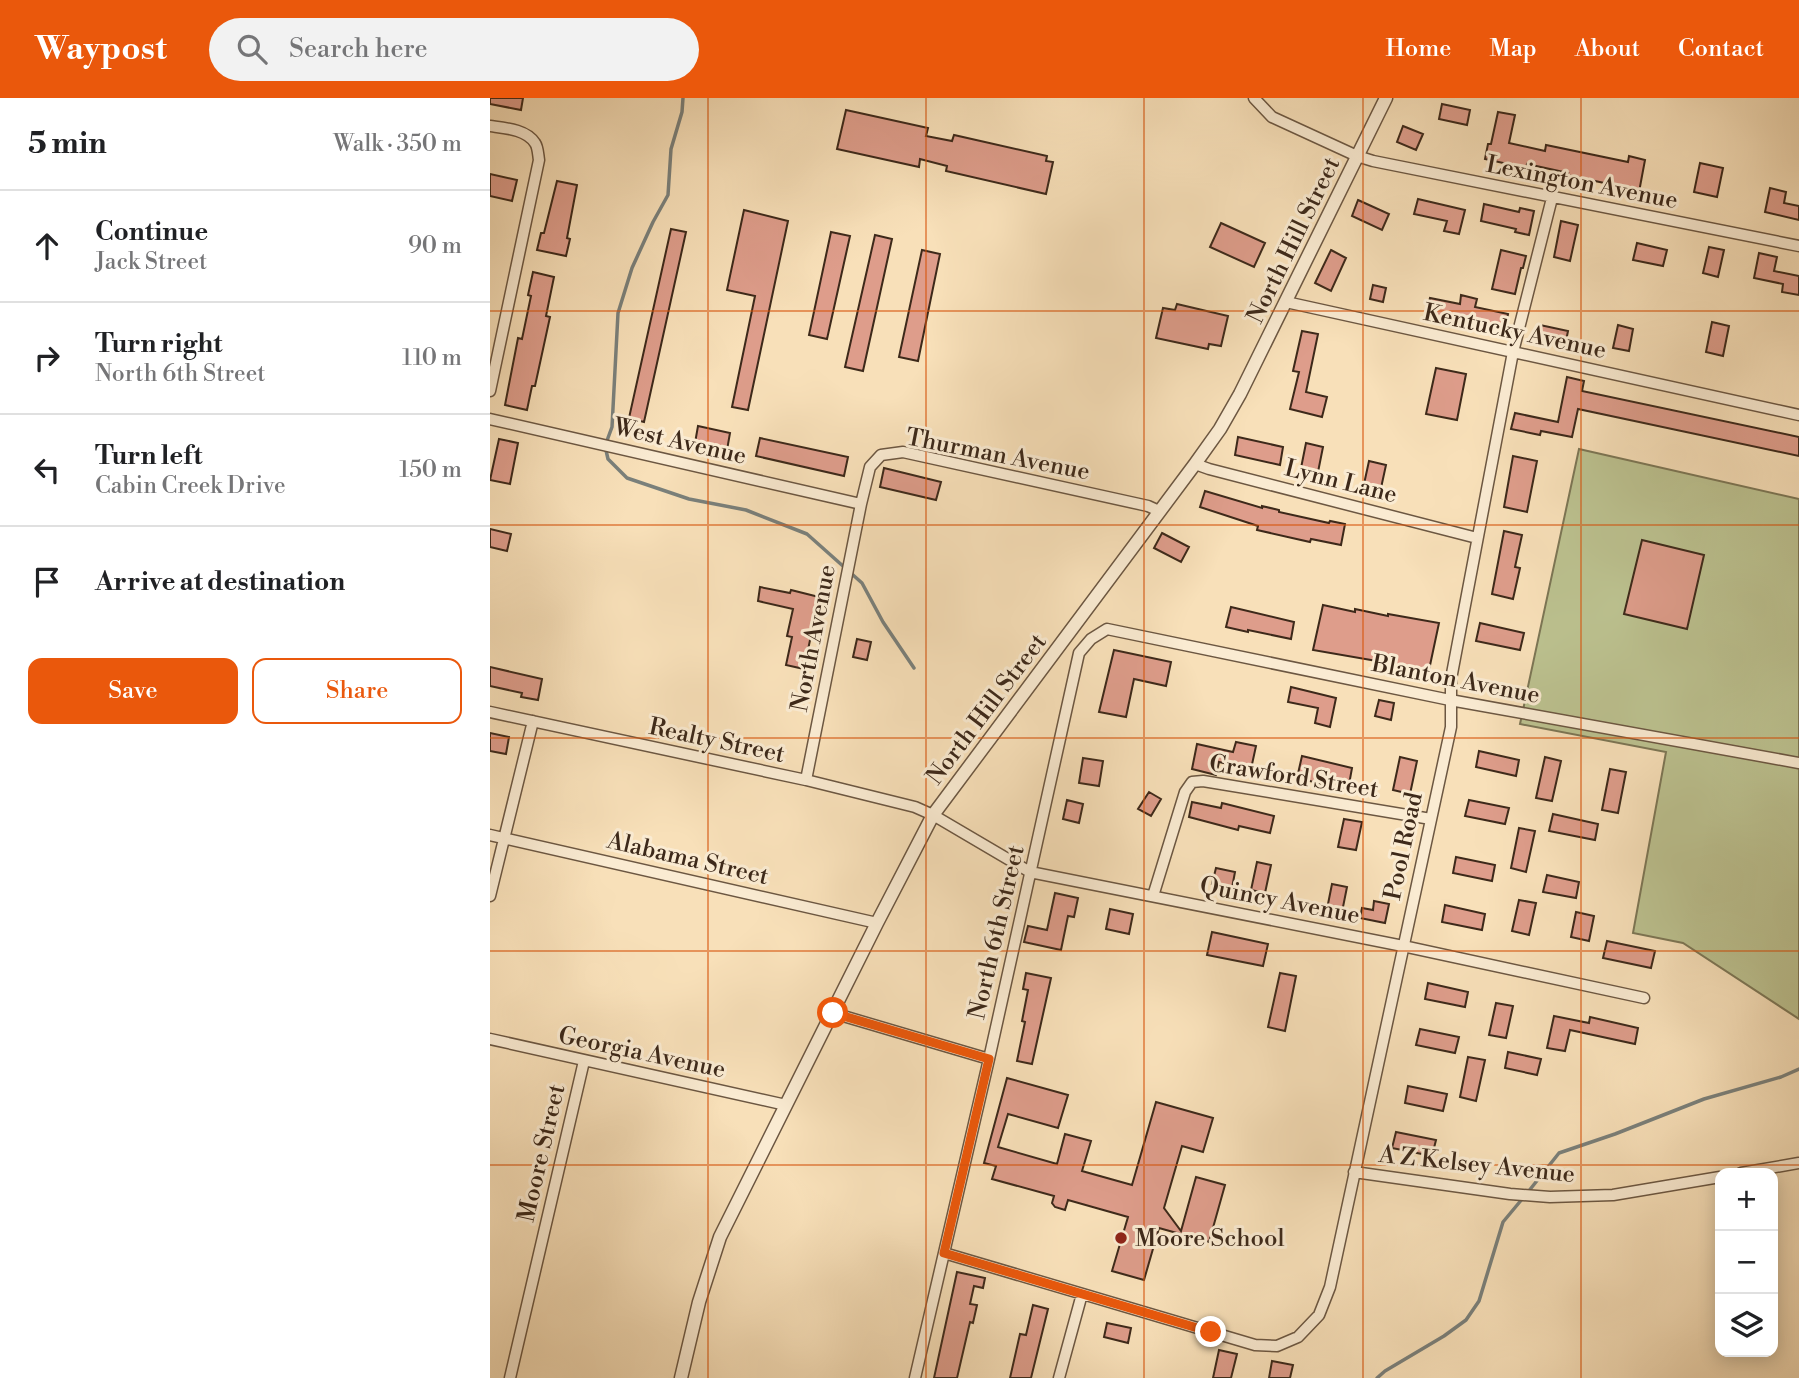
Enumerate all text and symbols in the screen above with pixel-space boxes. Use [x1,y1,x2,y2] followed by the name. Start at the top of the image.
[209,18,699,81] search box
[35,29,167,70] text: Waypost
[233,30,271,68] icon: search
[289,33,428,65] text: Search here
[1386,34,1451,64] text: Home
[1489,34,1537,64] text: Map
[1575,34,1640,64] text: About
[1678,34,1764,64] text: Contact
[28,125,107,163] text: 5 min
[333,130,462,158] text: Walk · 350 m
[1483,150,1680,216] street label: Lexington Avenue
[1241,152,1347,329] street label: North Hill Street
[95,216,208,248] text: Continue
[28,227,66,265] icon: ahead
[408,232,462,260] text: 90 m
[95,248,207,276] text: Jack Street
[1421,298,1609,366] street label: Kentucky Avenue
[95,328,223,360] text: Turn right
[28,339,66,377] icon: right
[402,344,462,372] text: 110 m
[95,360,265,388] text: North 6th Street
[609,412,749,472] street label: West Avenue
[903,422,1092,488] street label: Thurman Avenue
[95,440,203,472] text: Turn left
[28,451,66,489] icon: left
[1281,454,1400,510] street label: Lynn Lane
[399,456,462,484] text: 150 m
[95,472,286,500] text: Cabin Creek Drive
[785,562,843,714] street label: North Avenue
[28,563,66,601] icon: arrive
[95,566,345,598] text: Arrive at destination
[920,628,1054,791] street label: North Hill Street
[1368,649,1542,711] street label: Blanton Avenue
[28,658,238,724] button: Save
[252,658,462,724] button: Share
[646,712,788,770] street label: Realty Street
[1207,749,1381,805] street label: Crawford Street
[1378,789,1430,903] street label: Pool Road
[603,826,772,892] street label: Alabama Street
[962,842,1032,1022] street label: North 6th Street
[1197,871,1362,931] street label: Quincy Avenue
[817,997,848,1028] route start
[556,1021,728,1085] street label: Georgia Avenue
[512,1081,573,1225] street label: Moore Street
[1376,1140,1576,1190] street label: A Z Kelsey Avenue
[1715,1168,1778,1357] map controls
[1715,1168,1778,1231] button: +
[1135,1224,1285,1254] place label: Moore School
[1113,1230,1129,1246] marker: Moore School
[1715,1231,1778,1294] button: −
[1715,1294,1778,1357] button: layers
[1195,1316,1226,1347] route end

